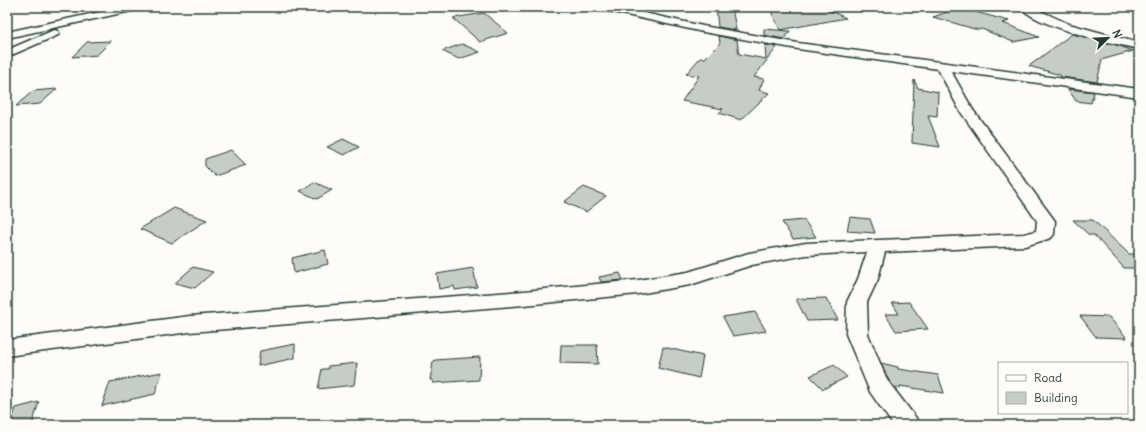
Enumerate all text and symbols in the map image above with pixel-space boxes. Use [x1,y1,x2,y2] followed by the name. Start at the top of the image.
[1088,18,1128,58] north arrow
[1109,28,1125,40] text: N
[998,362,1128,414] legend
[1034,370,1062,385] text: Road
[1034,390,1078,405] text: Building

